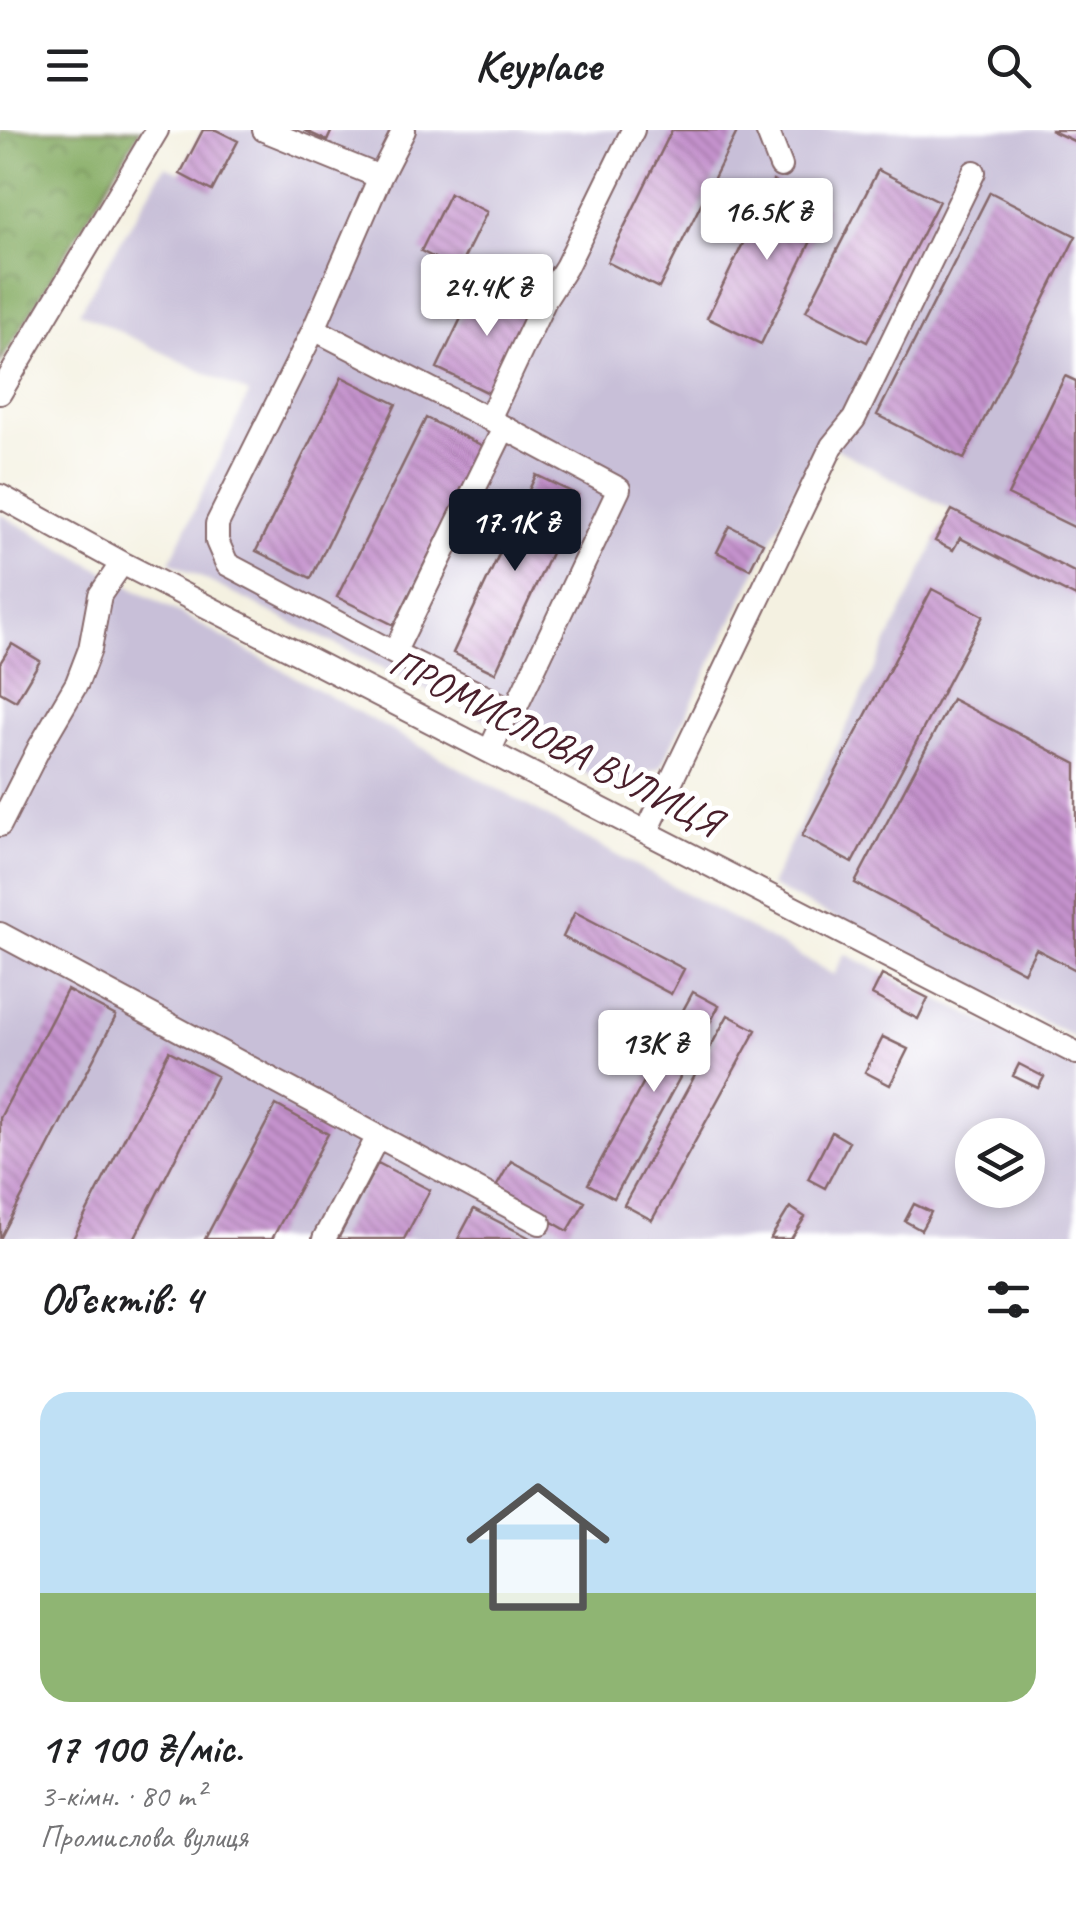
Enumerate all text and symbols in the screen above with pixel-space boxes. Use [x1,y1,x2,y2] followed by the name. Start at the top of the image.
[475,37,601,94] text: Keyplace
[40,38,95,93] icon: menu
[981,38,1036,93] icon: search
[675,178,859,263] pin: 16.5K ₴
[723,190,811,231] text: 16.5K ₴
[395,254,579,339] pin: 24.4K ₴
[443,266,531,307] text: 24.4K ₴
[423,489,607,574] pin: 17.1K ₴
[471,501,559,542] text: 17.1K ₴
[381,637,734,850] street label: ПРОМИСЛОВА ВУЛИЦЯ
[584,1010,724,1095] pin: 13K ₴
[620,1022,688,1063] text: 13K ₴
[955,1118,1045,1208] map controls
[955,1118,1045,1208] button: layers
[981,1272,1036,1327] icon: filters
[40,1273,202,1326] text: Об’єктів: 4
[448,1457,628,1637] icon: home
[40,1722,243,1775] text: 17 100 ₴/міс.
[40,1775,205,1816] text: 3-кімн. · 80 m²
[40,1816,248,1857] text: Промислова вулиця

